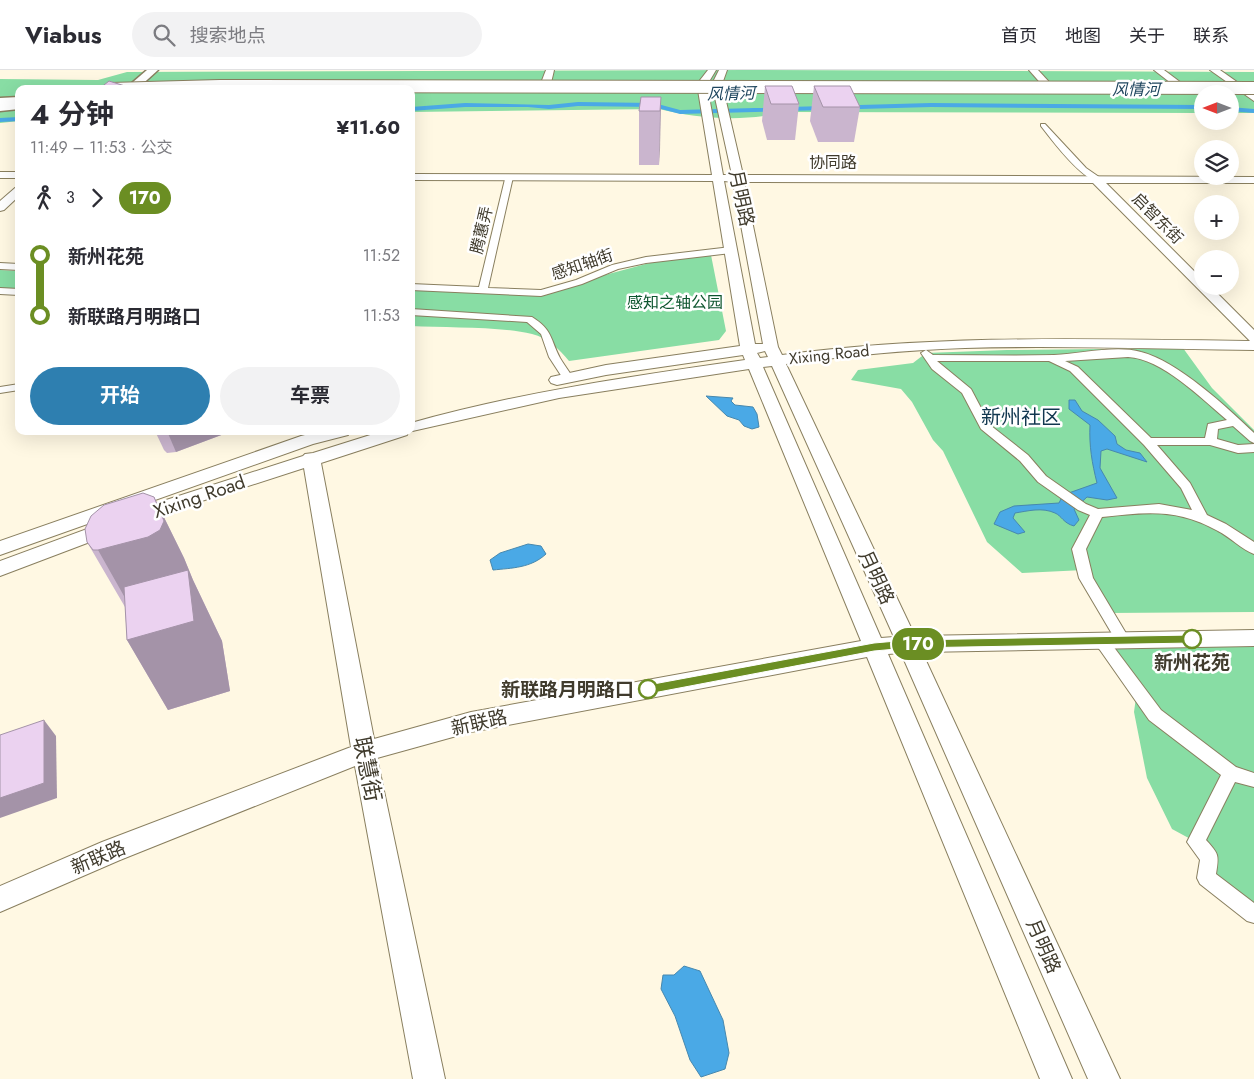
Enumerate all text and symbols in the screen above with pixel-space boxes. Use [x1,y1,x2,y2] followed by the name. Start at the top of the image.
[132,12,482,57] search box
[25,17,102,52] text: Viabus
[150,21,178,49] icon: search
[190,22,266,49] text: 搜索地点
[1001,23,1037,49] text: 首页
[1065,23,1101,49] text: 地图
[1129,23,1165,49] text: 关于
[1193,23,1229,49] text: 联系
[1112,78,1163,101] water label: 风情河
[707,82,758,105] water label: 风情河
[1194,85,1239,130] north arrow
[1194,85,1239,295] map controls
[30,94,114,135] text: 4 分钟
[337,114,400,141] text: ¥11.60
[30,136,173,159] text: 11:49 – 11:53 · 公交
[1194,140,1239,185] button: layers
[809,151,857,174] street label: 协同路
[722,167,761,229] street label: 月明路
[30,184,58,212] icon: walk
[83,184,111,212] icon: forward
[129,185,161,211] text: 170
[66,186,75,209] text: 3
[1127,188,1188,249] street label: 启智东街
[1194,195,1239,240] button: +
[465,204,498,256] street label: 腾蕙弄
[68,243,144,270] text: 新州花苑
[548,243,616,286] street label: 感知轴街
[363,244,400,267] text: 11:52
[1194,250,1239,295] button: −
[627,291,723,314] park label: 感知之轴公园
[68,303,201,330] text: 新联路月明路口
[363,304,400,327] text: 11:53
[788,339,870,370] street label: Xixing Road
[30,367,210,425] button: 开始
[220,367,400,425] button: 车票
[981,403,1061,432] district label: 新州社区
[149,468,249,525] street label: Xixing Road
[852,546,901,609] street label: 月明路
[889,628,947,660] line badge: 170
[1182,629,1202,649] marker: 新州花苑
[902,631,934,657] text: 170
[1154,649,1230,676] place label: 新州花苑
[501,676,634,703] place label: 新联路月明路口
[638,679,658,699] marker: 新联路月明路口
[448,703,510,742] street label: 新联路
[346,734,390,804] street label: 联慧街
[67,834,130,881] street label: 新联路
[1020,915,1067,978] street label: 月明路

